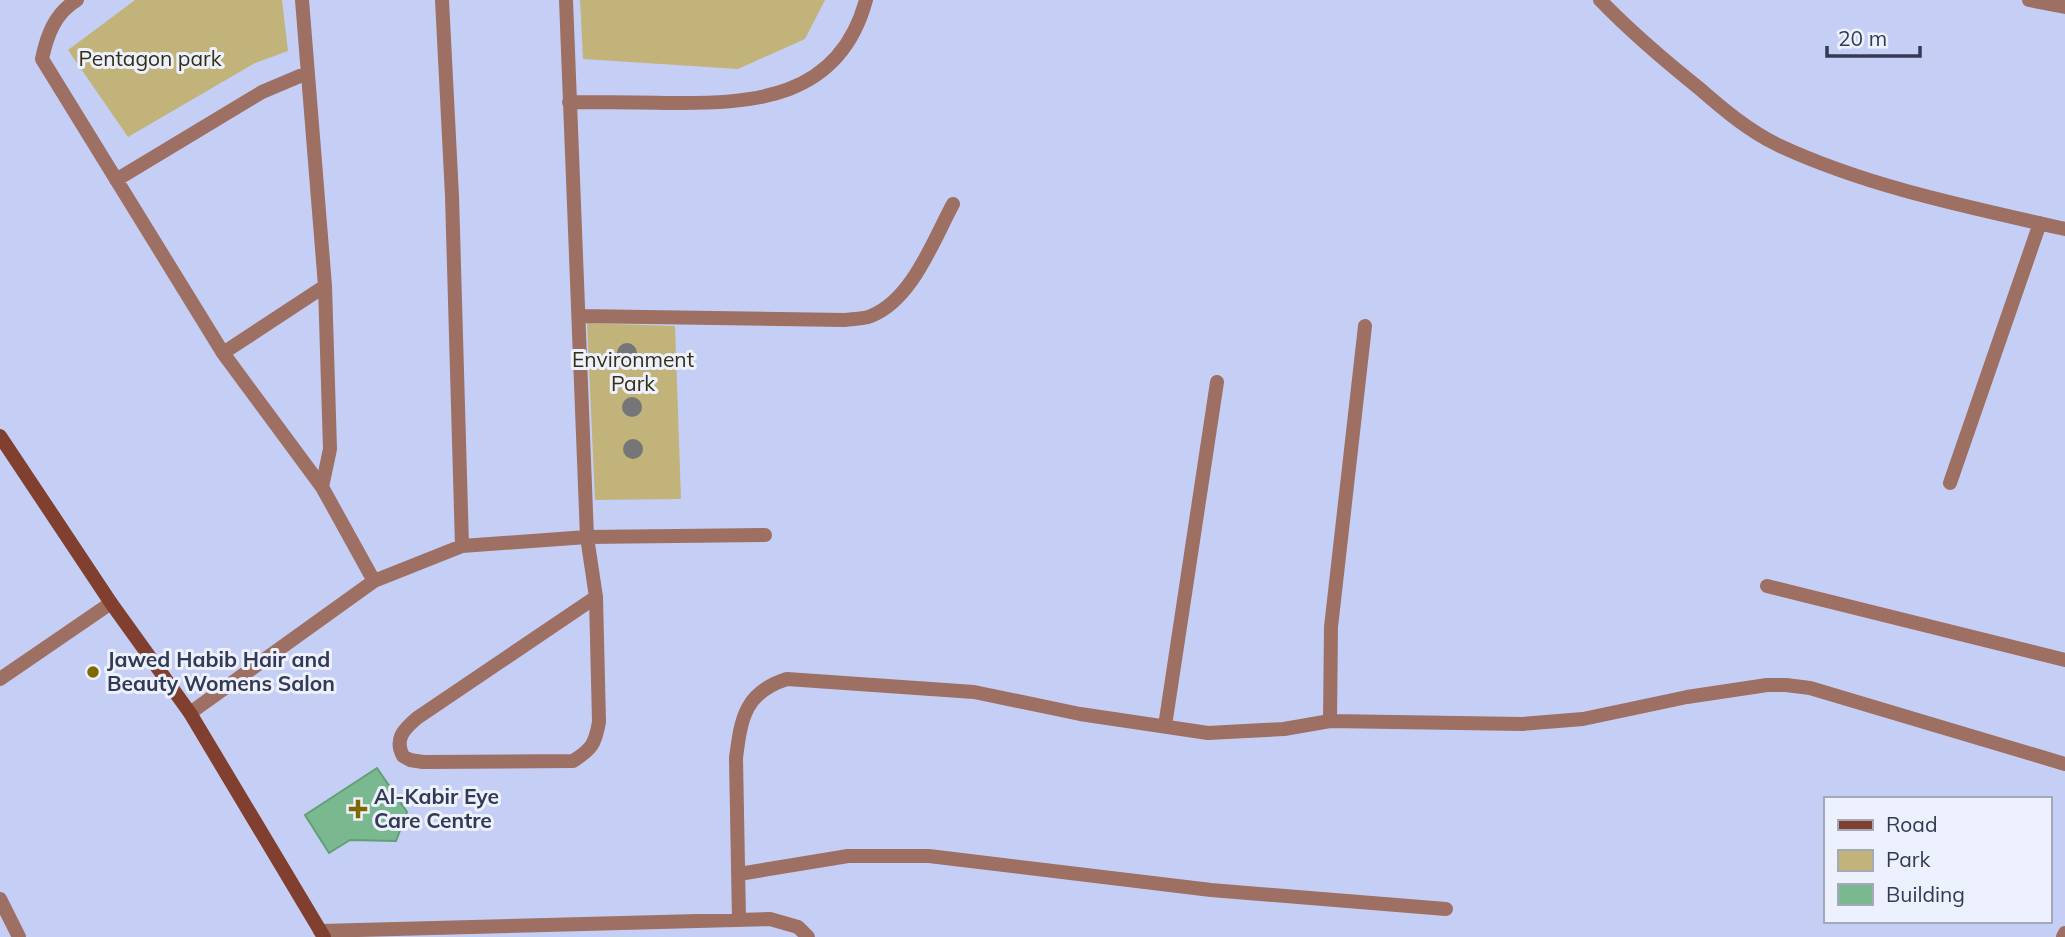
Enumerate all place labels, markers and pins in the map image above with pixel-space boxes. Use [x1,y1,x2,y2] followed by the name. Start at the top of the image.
[107,646,335,696] place label: Jawed Habib Hair and Beauty Womens Salon
[85,664,101,680] marker: Jawed Habib Hair and Beauty Womens Salon
[374,783,499,833] place label: Al-Kabir Eye Care Centre
[348,799,368,819] marker: Al-Kabir Eye Care Centre

